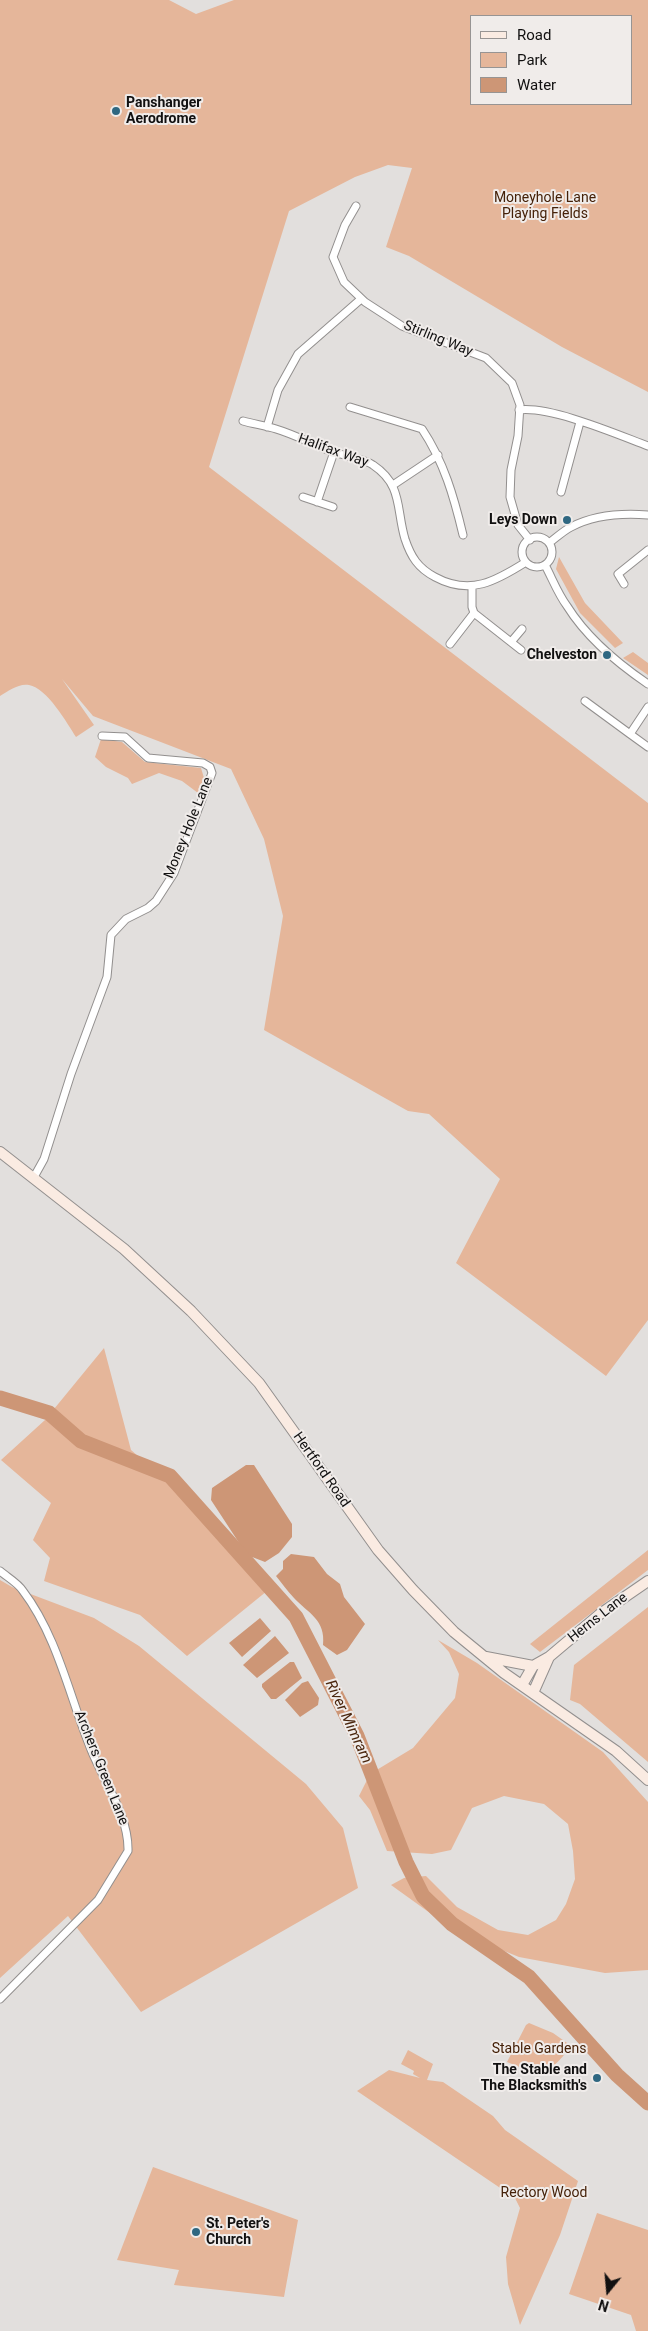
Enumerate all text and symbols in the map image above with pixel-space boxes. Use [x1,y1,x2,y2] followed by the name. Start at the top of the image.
[470,15,633,105] legend
[517,26,551,44] text: Road
[517,51,547,69] text: Park
[517,76,556,94] text: Water
[126,95,201,128] place label: Panshanger Aerodrome
[110,105,122,117] marker: Panshanger Aerodrome
[494,190,596,222] park label: Moneyhole Lane Playing Fields
[401,317,475,361] street label: Stirling Way
[296,431,370,471] street label: Halifax Way
[489,512,557,528] place label: Leys Down
[561,514,573,526] marker: Leys Down
[527,647,597,663] place label: Chelveston
[601,649,613,661] marker: Chelveston
[161,775,217,881] street label: Money Hole Lane
[289,1429,353,1511] street label: Hertford Road
[565,1590,631,1646] street label: Herns Lane
[321,1677,375,1767] water label: River Mimram
[70,1708,132,1828] street label: Archers Green Lane
[492,2041,586,2057] park label: Stable Gardens
[481,2062,587,2094] place label: The Stable and The Blacksmith's
[591,2072,603,2084] marker: The Stable and The Blacksmith's
[501,2185,587,2201] park label: Rectory Wood
[206,2216,270,2248] place label: St. Peter's Church
[190,2226,202,2238] marker: St. Peter's Church
[583,2266,633,2316] north arrow
[597,2296,611,2314] text: N

